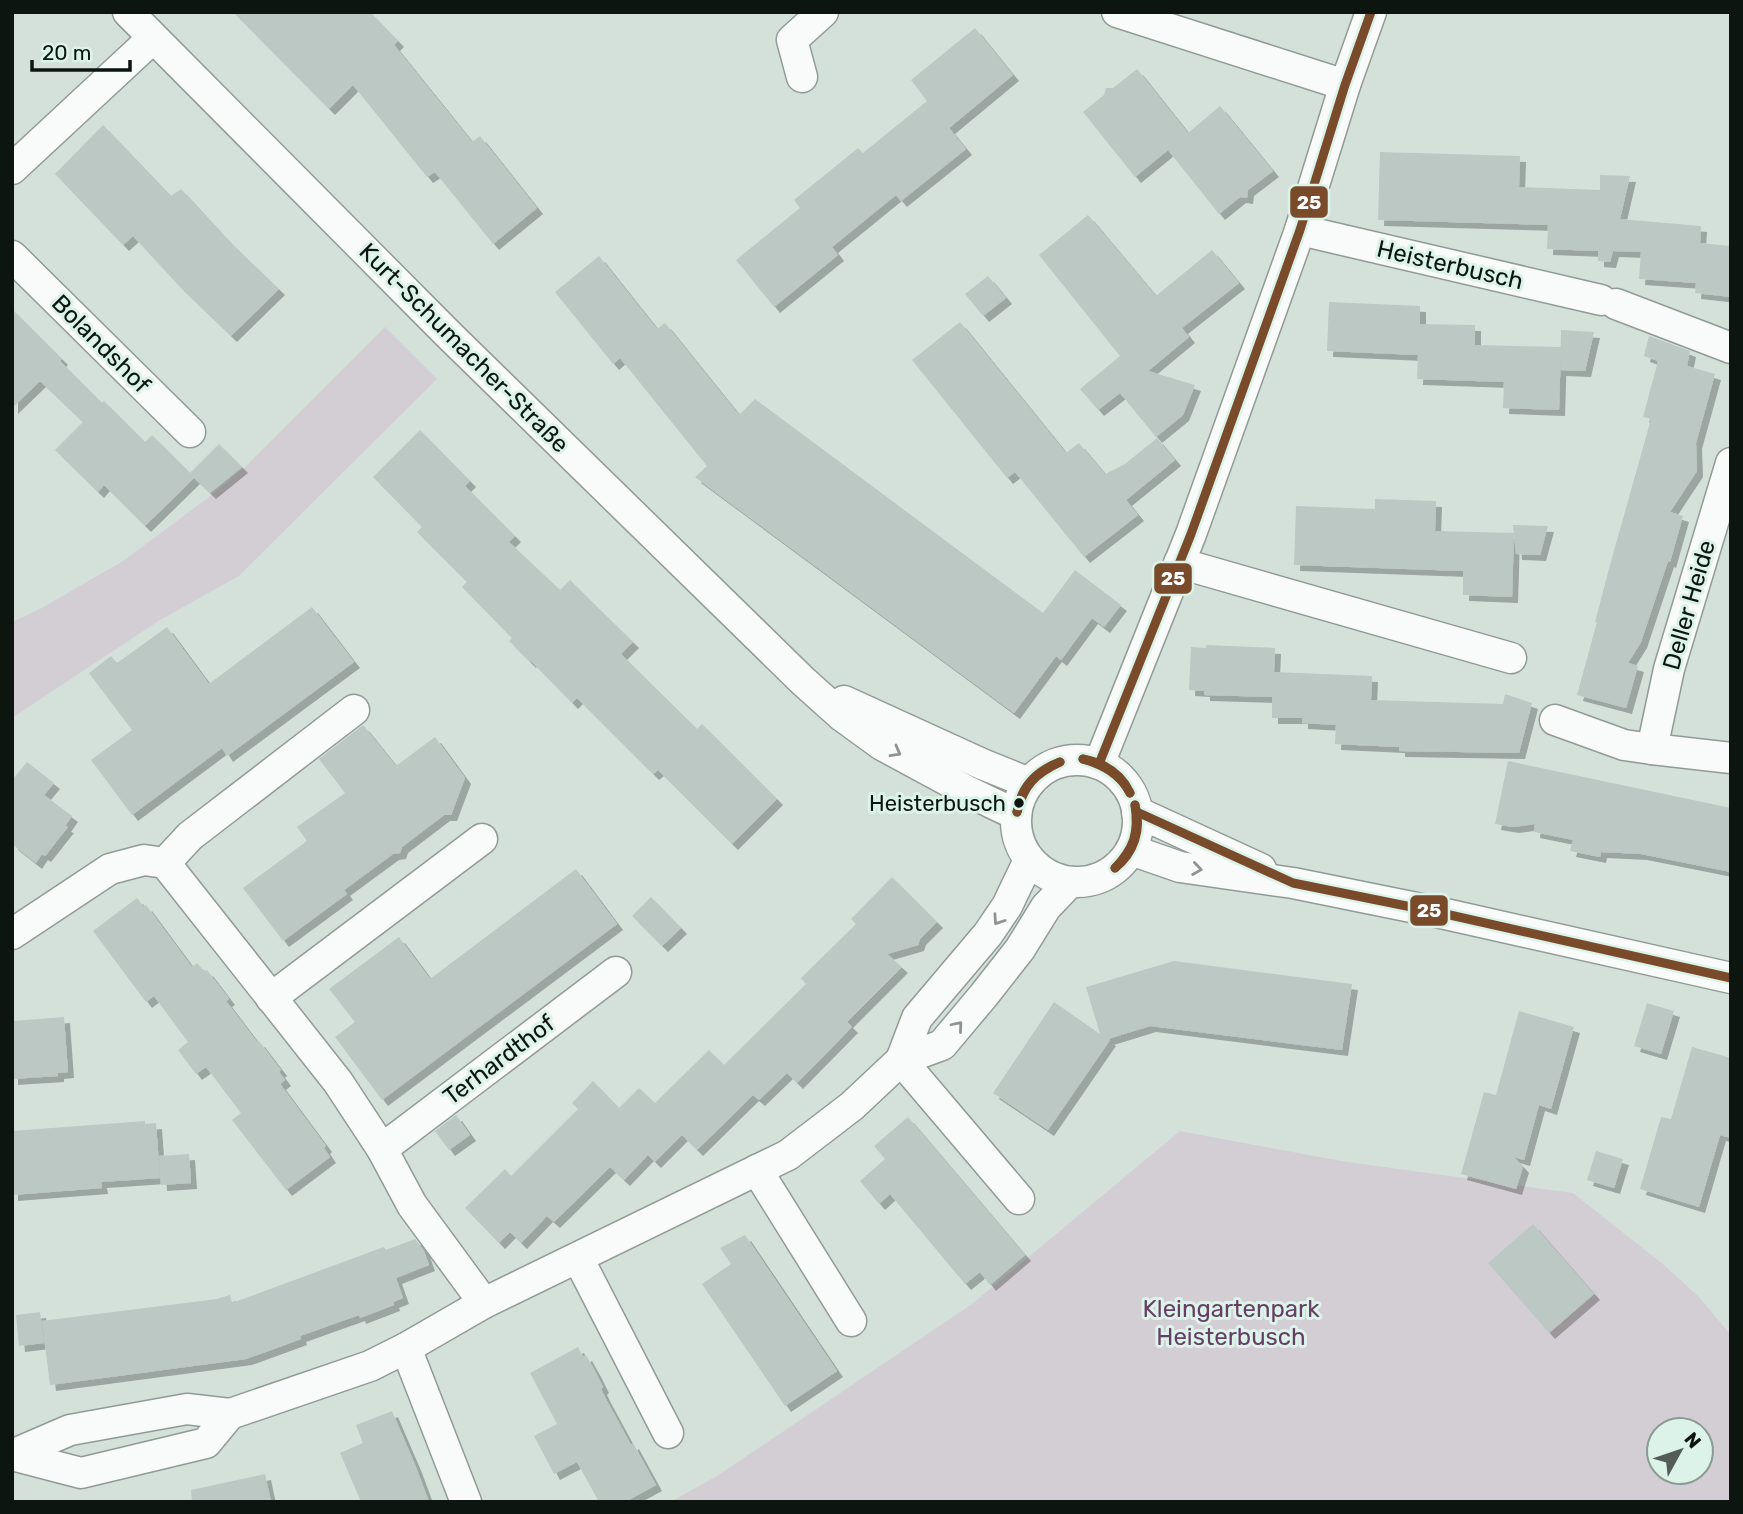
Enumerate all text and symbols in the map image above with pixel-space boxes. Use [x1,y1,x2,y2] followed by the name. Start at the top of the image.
[32,28,130,72] scale bar
[42,40,91,65] text: 20 m
[1289,185,1329,219] line badge: 25
[1297,191,1321,214] text: 25
[1374,235,1526,295] street label: Heisterbusch
[354,238,574,458] street label: Kurt-Schumacher-Straße
[46,289,156,399] street label: Bolandshof
[1657,537,1721,673] street label: Deller Heide
[1153,562,1193,595] line badge: 25
[1161,567,1185,590] text: 25
[889,744,901,757] one-way arrow
[869,790,1006,817] place label: Heisterbusch
[1012,796,1026,810] marker: Heisterbusch
[1191,861,1202,876] one-way arrow
[1409,894,1449,927] line badge: 25
[1417,899,1441,922] text: 25
[993,913,1006,926] one-way arrow
[438,1009,561,1111] street label: Terhardthof
[950,1022,962,1035] one-way arrow
[1142,1295,1320,1351] park label: Kleingartenpark Heisterbusch
[1645,1416,1715,1486] north arrow
[1679,1428,1706,1453] text: N

